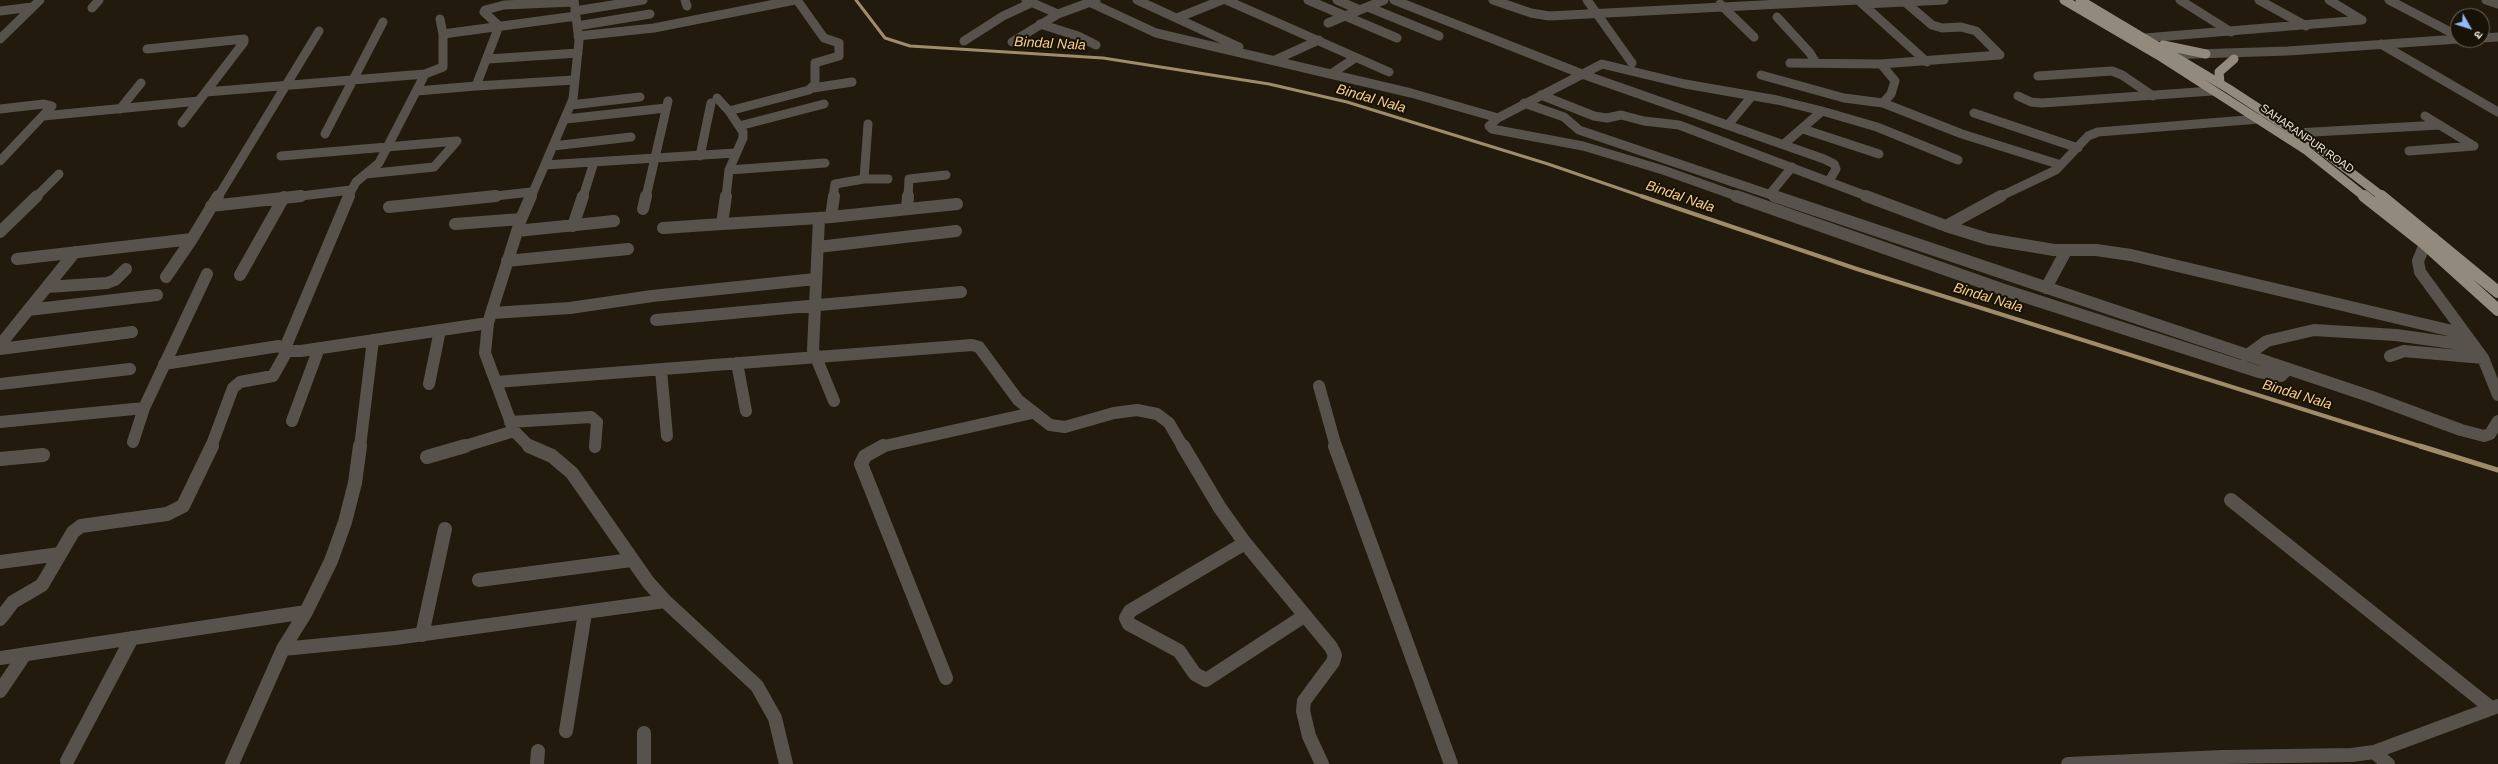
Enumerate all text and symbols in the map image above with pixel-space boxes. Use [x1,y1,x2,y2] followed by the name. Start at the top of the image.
[2450,8,2490,48] north arrow
[2472,29,2485,41] text: उ
[1014,34,1086,54] water label: Bindal Nala
[1334,81,1408,117] water label: Bindal Nala
[2258,102,2356,176] street label: SAHARANPUR ROAD
[1643,177,1717,217] water label: Bindal Nala
[1951,280,2025,316] water label: Bindal Nala
[2260,377,2334,413] water label: Bindal Nala

